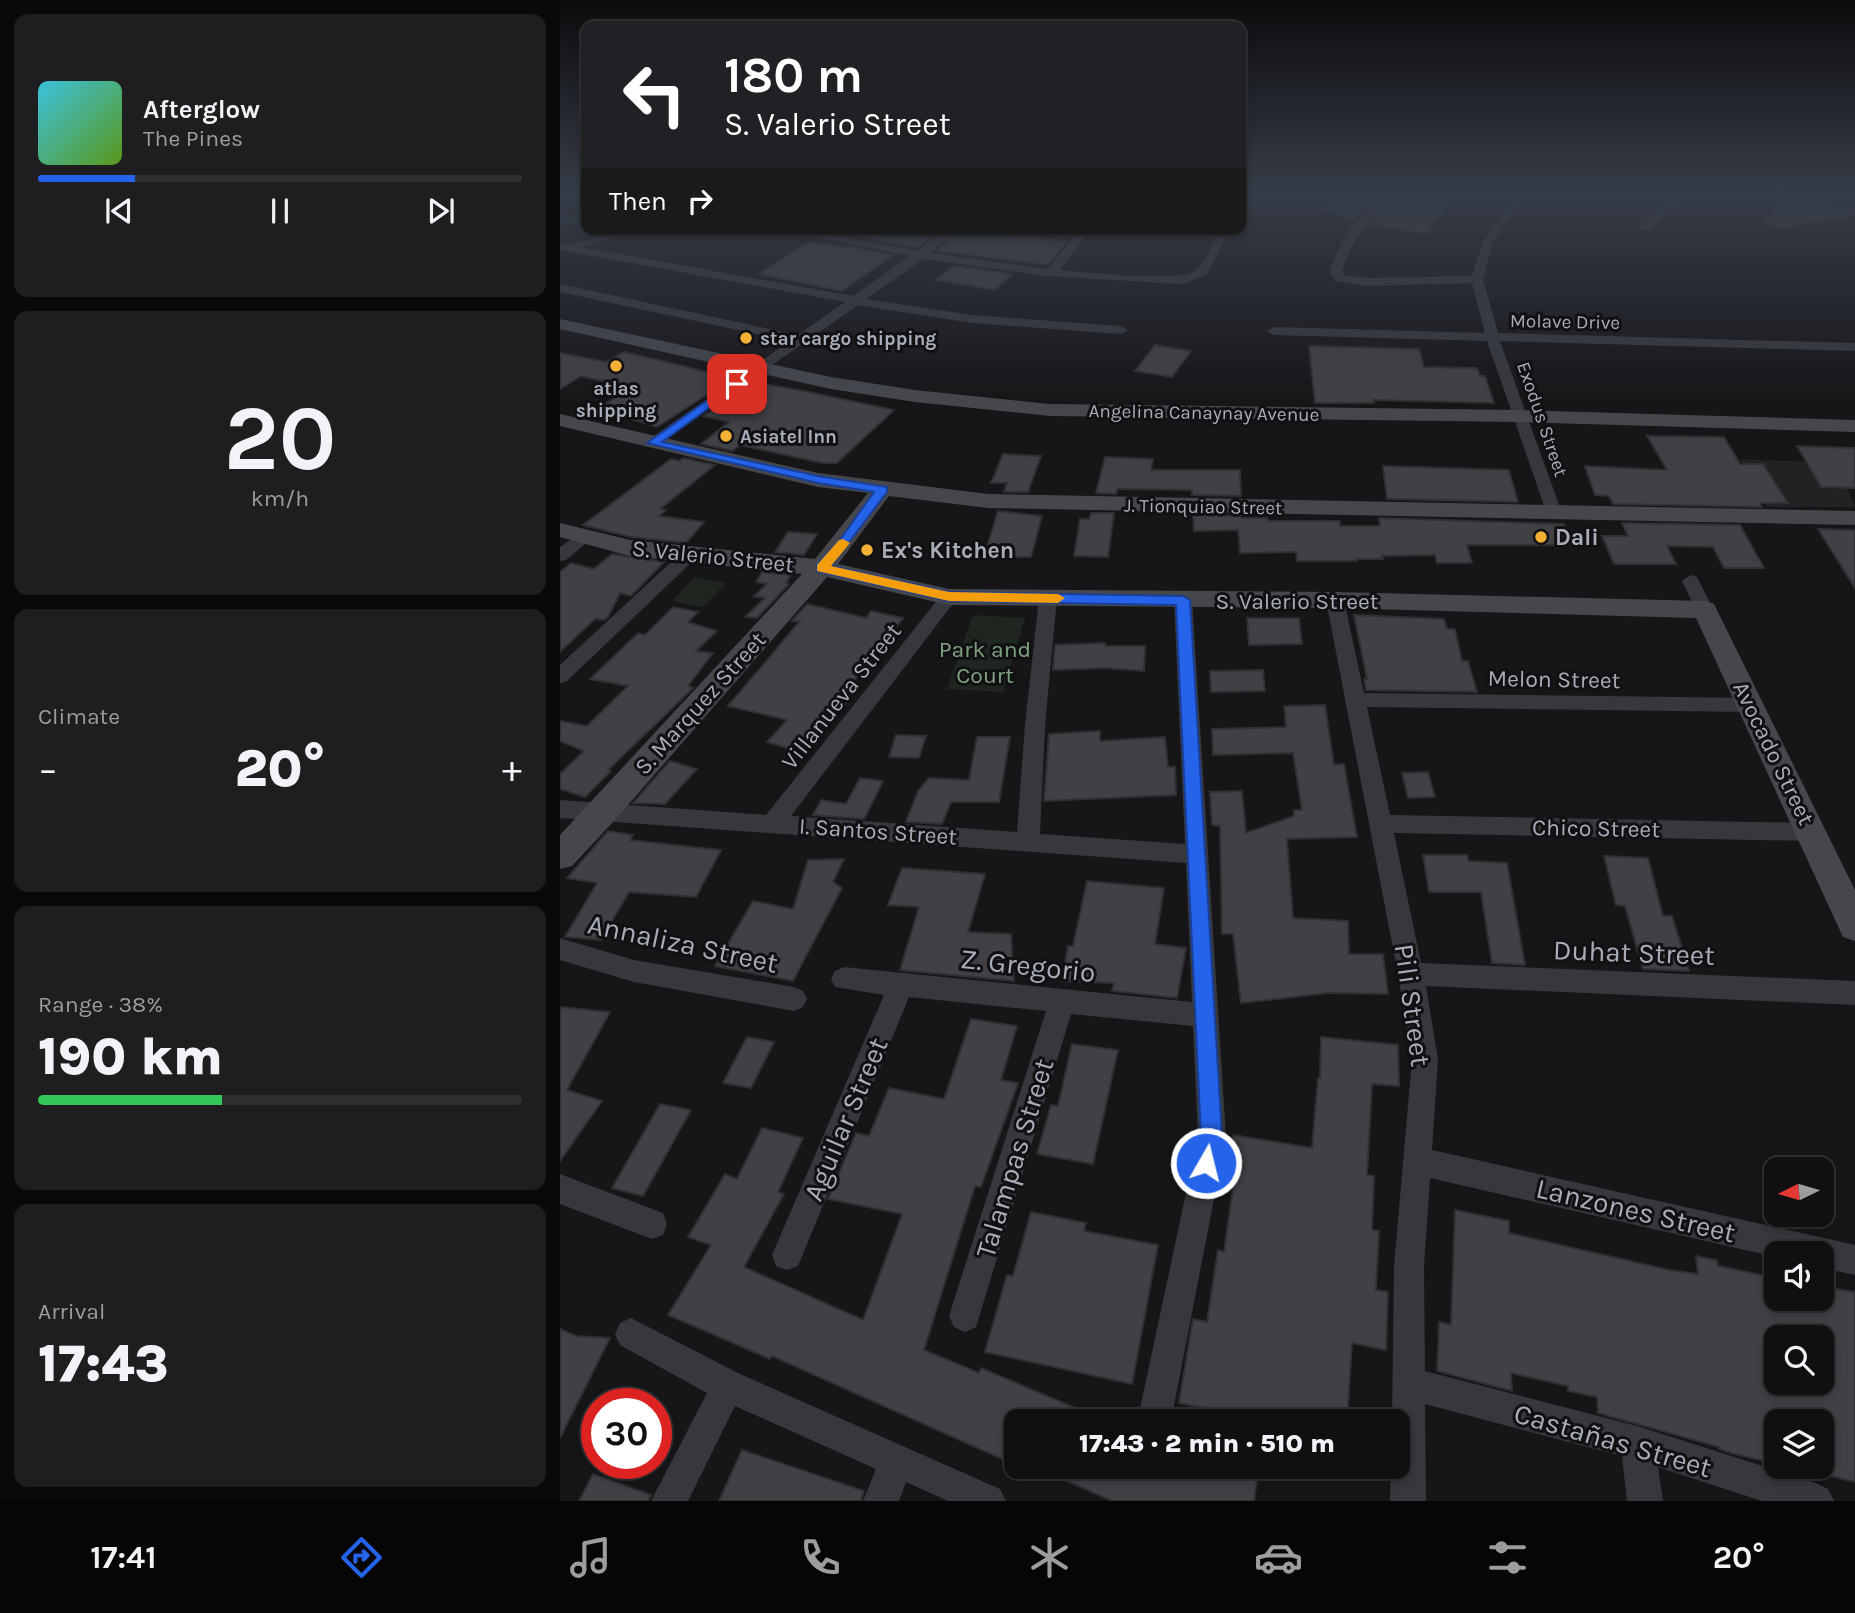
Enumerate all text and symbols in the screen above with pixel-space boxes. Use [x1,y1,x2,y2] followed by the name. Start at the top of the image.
[724,47,863,104] text: 180 m
[609,49,700,140] icon: left
[143,94,260,125] text: Afterglow
[724,106,951,143] text: S. Valerio Street
[143,125,243,152] text: The Pines
[681,182,719,220] icon: right
[609,186,667,217] text: Then
[100,192,138,230] icon: previous
[261,192,299,230] icon: pause
[422,192,460,230] icon: next
[1510,310,1620,334] street label: Molave Drive
[760,328,936,350] place label: star cargo shipping
[738,330,754,346] marker: star cargo shipping
[707,354,767,414] pin
[608,358,624,374] marker: atlas shipping
[1512,359,1572,480] street label: Exodus Street
[718,365,756,403] icon: arrive
[576,378,656,422] place label: atlas shipping
[224,386,336,492] text: 20
[1088,400,1320,426] street label: Angelina Canaynay Avenue
[740,426,837,448] place label: Asiatel Inn
[718,428,734,444] marker: Asiatel Inn
[251,485,309,512] text: km/h
[1124,495,1282,519] street label: J. Tionquiao Street
[1555,524,1599,551] place label: Dali
[1533,529,1549,545] marker: Dali
[631,535,796,578] street label: S. Valerio Street
[881,537,1014,564] place label: Ex's Kitchen
[859,542,875,558] marker: Ex's Kitchen
[1216,588,1379,615] street label: S. Valerio Street
[776,618,907,775] street label: Villanueva Street
[629,626,772,780] street label: S. Marquez Street
[939,636,1031,689] park label: Park and Court
[1487,665,1621,694] street label: Melon Street
[1727,677,1820,830] street label: Avocado Street
[38,703,120,730] text: Climate
[235,738,325,799] text: 20°
[38,747,58,792] text: −
[502,747,522,792] text: +
[798,813,958,851] street label: I. Santos Street
[1532,814,1660,843] street label: Chico Street
[585,907,781,980] street label: Annaliza Street
[1553,933,1715,972] street label: Duhat Street
[959,942,1097,989] street label: Z. Gregorio
[1388,942,1437,1069] street label: Pili Street
[38,991,163,1018] text: Range · 38%
[38,1026,223,1087] text: 190 km
[796,1033,895,1206] street label: Aguilar Street
[969,1055,1060,1262] street label: Talampas Street
[1169,1126,1243,1200] position arrow
[1764,1157,1834,1227] north arrow
[1764,1157,1834,1479] map controls
[1533,1172,1739,1249] street label: Lanzones Street
[1764,1241,1834,1311] button: sound
[38,1298,105,1325] text: Arrival
[1764,1325,1834,1395] button: search
[38,1333,169,1394] text: 17:43
[581,1388,672,1479] speed limit sign: 30
[1510,1397,1715,1484] street label: Castañas Street
[1764,1409,1834,1479] button: layers
[1079,1428,1335,1459] text: 17:43 · 2 min · 510 m
[337,1533,386,1582] icon: directions
[566,1533,615,1582] icon: music
[796,1533,845,1582] icon: phone
[1025,1533,1074,1582] icon: climate
[1254,1533,1303,1582] icon: car
[1483,1533,1532,1582] icon: filters
[90,1539,157,1576] text: 17:41
[1713,1539,1765,1576] text: 20°

